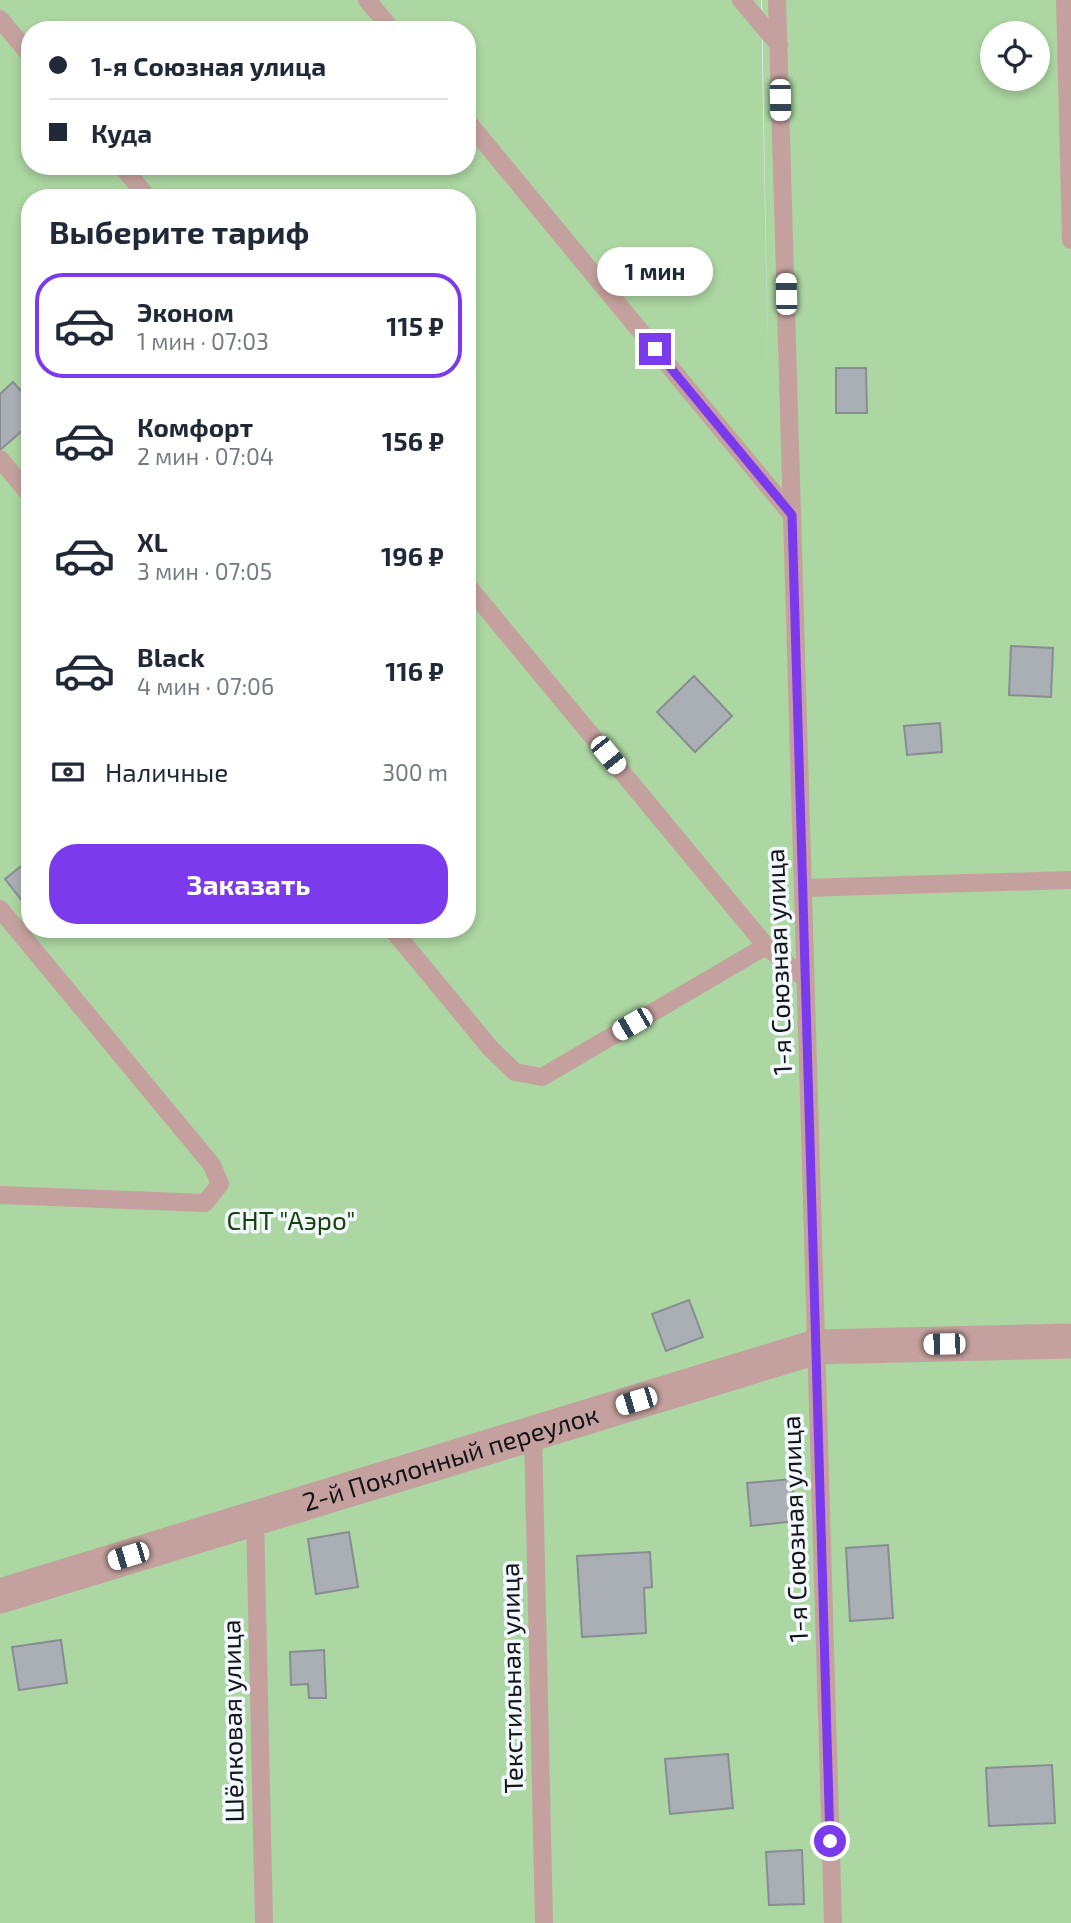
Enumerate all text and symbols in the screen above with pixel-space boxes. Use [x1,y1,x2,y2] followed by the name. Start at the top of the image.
[980,21,1050,91] map controls
[980,21,1050,91] button: locate
[91,50,326,81] text: 1-я Союзная улица
[770,79,791,121] car
[91,117,152,148] text: Куда
[49,212,309,250] text: Выберите тариф
[597,247,713,296] callout: 1 мин
[625,257,685,285] text: 1 мин
[776,273,797,315] car
[53,294,116,357] icon: car
[137,296,234,327] text: Эконом
[386,310,444,341] text: 115 ₽
[137,327,269,355] text: 1 мин · 07:03
[639,333,671,365] route end
[53,409,116,472] icon: car
[137,411,253,442] text: Комфорт
[382,425,444,456] text: 156 ₽
[137,442,274,470] text: 2 мин · 07:04
[53,524,116,587] icon: car
[137,526,168,557] text: XL
[381,540,444,571] text: 196 ₽
[137,557,272,585] text: 3 мин · 07:05
[53,639,116,702] icon: car
[137,641,205,672] text: Black
[385,655,444,686] text: 116 ₽
[137,672,274,700] text: 4 мин · 07:06
[587,732,630,778] car
[49,753,87,791] icon: cash
[105,756,228,787] text: Наличные
[382,758,448,786] text: 300 m
[49,844,448,924] button: Заказать
[758,848,798,1076] street label: 1-я Союзная улица
[609,1004,656,1044] car
[226,1204,356,1235] park label: СНТ "Аэро"
[923,1333,966,1355] car
[613,1385,660,1417] car
[298,1397,602,1517] street label: 2-й Поклонный переулок
[774,1415,814,1643] street label: 1-я Союзная улица
[105,1540,152,1572] car
[493,1562,529,1794] street label: Текстильная улица
[214,1619,250,1823] street label: Шёлковая улица
[814,1825,846,1857] route start

